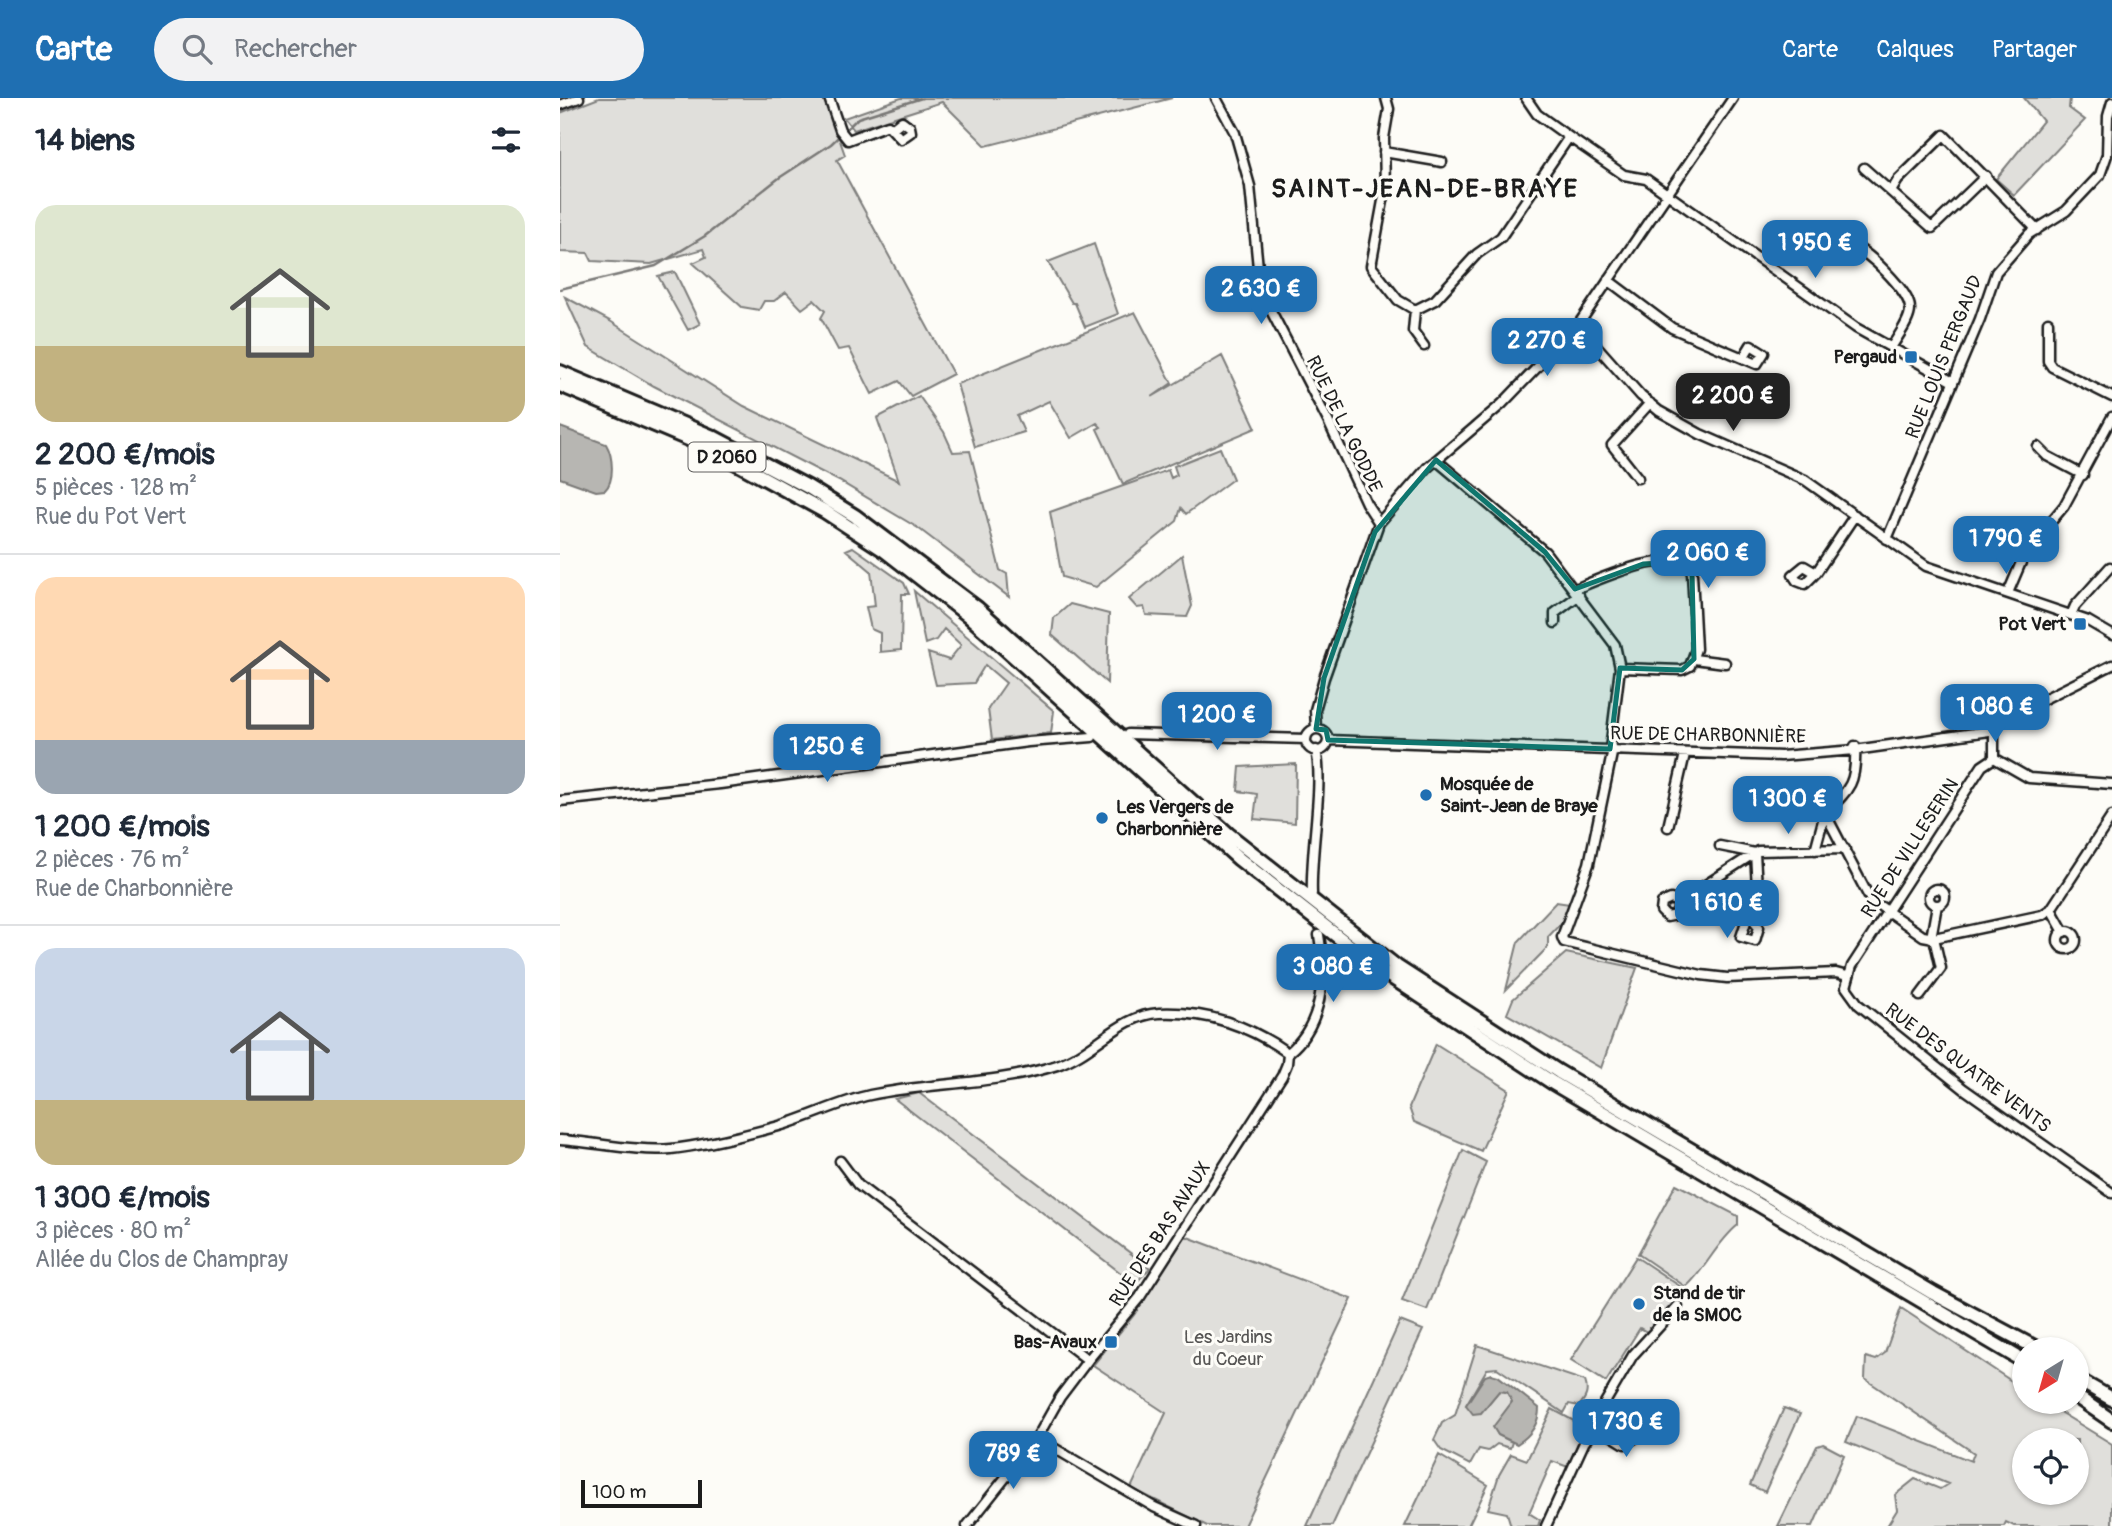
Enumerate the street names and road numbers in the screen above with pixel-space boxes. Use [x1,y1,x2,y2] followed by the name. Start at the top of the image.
[1900,272,1988,442] street label: RUE LOUIS PERGAUD
[1301,352,1388,496] street label: RUE DE LA GODDE
[688,442,766,472] road number: D 2060
[1610,721,1806,749] street label: RUE DE CHARBONNIÈRE
[1856,774,1964,922] street label: RUE DE VILLESERIN
[1880,998,2056,1138] street label: RUE DES QUATRE VENTS
[1104,1157,1216,1311] street label: RUE DES BAS AVAUX

